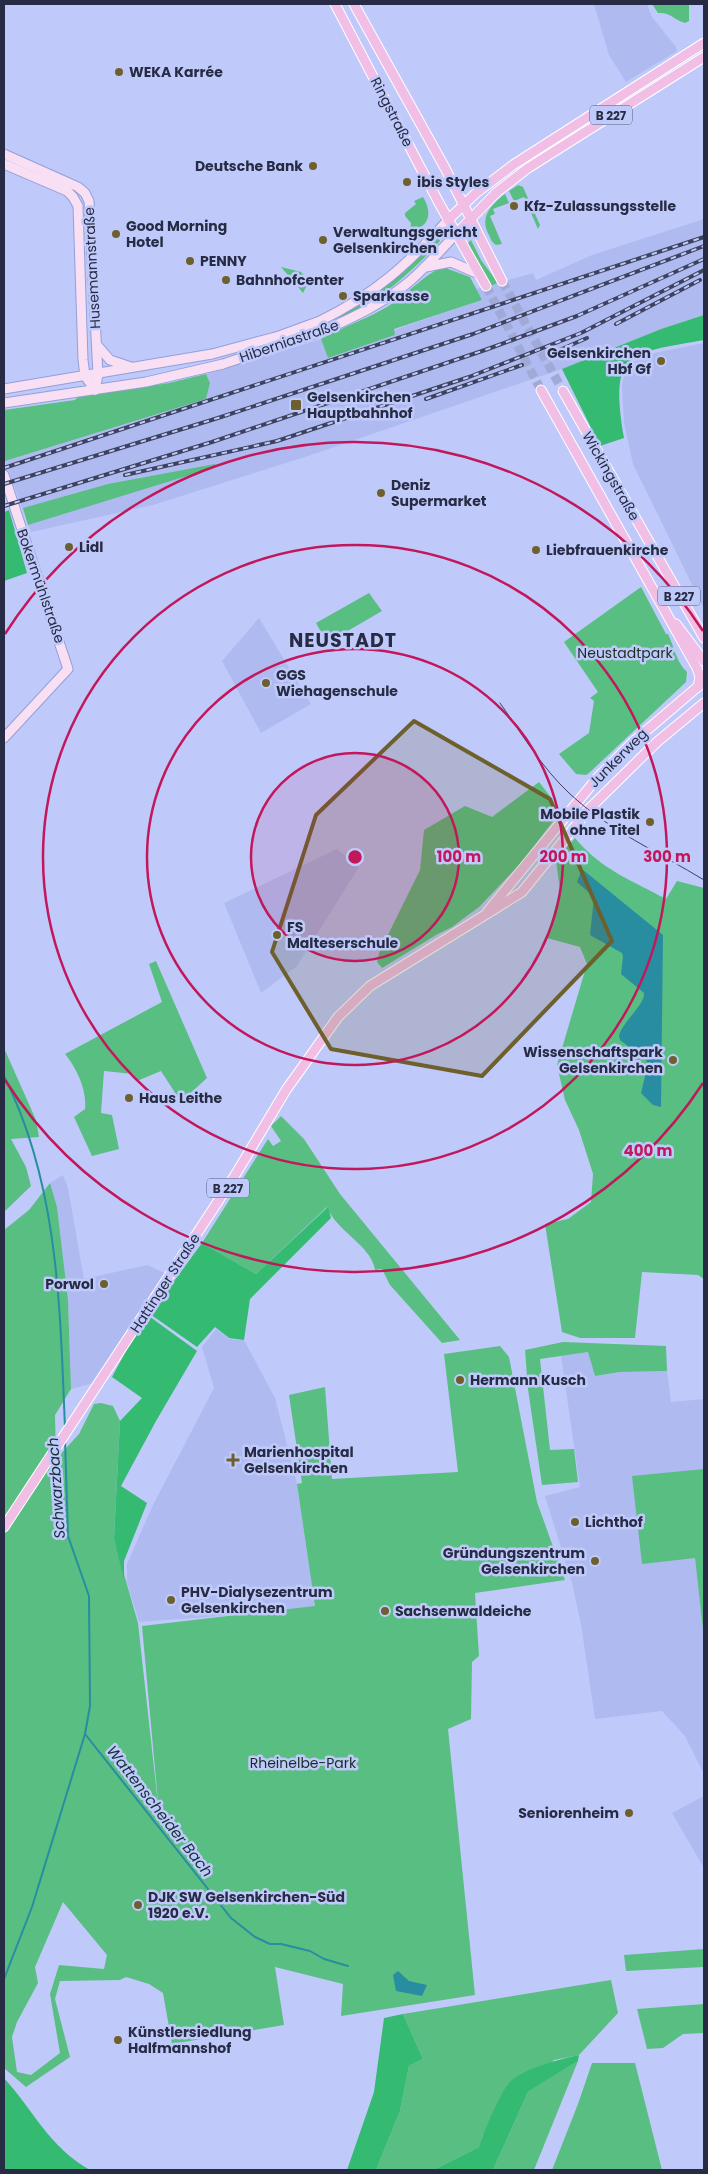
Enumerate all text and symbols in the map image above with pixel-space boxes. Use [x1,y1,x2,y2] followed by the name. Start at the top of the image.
[129,62,223,82] place label: WEKA Karrée
[113,66,125,78] marker: WEKA Karrée
[366,74,418,151] street label: Ringstraße
[590,106,632,124] road number: B 227
[195,156,303,176] place label: Deutsche Bank
[307,160,319,172] marker: Deutsche Bank
[417,172,489,192] place label: ibis Styles
[401,176,413,188] marker: ibis Styles
[524,196,676,216] place label: Kfz-Zulassungsstelle
[508,200,520,212] marker: Kfz-Zulassungsstelle
[79,206,105,329] street label: Husemannstraße
[126,216,227,252] place label: Good Morning Hotel
[333,222,478,258] place label: Verwaltungsgericht Gelsenkirchen
[110,228,122,240] marker: Good Morning Hotel
[317,234,329,246] marker: Verwaltungsgericht Gelsenkirchen
[200,251,247,271] place label: PENNY
[184,255,196,267] marker: PENNY
[236,270,344,290] place label: Bahnhofcenter
[220,274,232,286] marker: Bahnhofcenter
[353,286,429,306] place label: Sparkasse
[337,290,349,302] marker: Sparkasse
[237,315,342,367] street label: Hiberniastraße
[547,343,651,379] place label: Gelsenkirchen Hbf Gf
[655,355,667,367] marker: Gelsenkirchen Hbf Gf
[307,387,413,423] place label: Gelsenkirchen Hauptbahnhof
[289,398,303,412] marker: Gelsenkirchen Hauptbahnhof
[577,428,645,525] street label: Wickingstraße
[391,475,487,511] place label: Deniz Supermarket
[375,487,387,499] marker: Deniz Supermarket
[12,526,70,646] street label: Bokermühlstraße
[79,537,103,557] place label: Lidl
[546,540,669,560] place label: Liebfrauenkirche
[63,541,75,553] marker: Lidl
[530,544,542,556] marker: Liebfrauenkirche
[658,586,700,606] road number: B 227
[289,627,397,654] district label: NEUSTADT
[577,643,673,663] park label: Neustadtpark
[276,665,398,701] place label: GGS Wiehagenschule
[260,677,272,689] marker: GGS Wiehagenschule
[584,724,652,792] street label: Junkerweg
[540,804,640,840] place label: Mobile Plastik ohne Titel
[644,816,656,828] marker: Mobile Plastik ohne Titel
[437,846,481,867] text: 100 m
[539,846,587,867] text: 200 m
[643,846,691,867] text: 300 m
[346,848,364,866] centre of rings
[287,917,399,953] place label: FS Malteserschule
[271,929,283,941] marker: FS Malteserschule
[523,1042,663,1078] place label: Wissenschaftspark Gelsenkirchen
[667,1054,679,1066] marker: Wissenschaftspark Gelsenkirchen
[139,1088,223,1108] place label: Haus Leithe
[123,1092,135,1104] marker: Haus Leithe
[624,1140,673,1161] text: 400 m
[207,1178,249,1198] road number: B 227
[125,1229,205,1337] street label: Hattinger Straße
[45,1274,94,1294] place label: Porwol
[98,1278,110,1290] marker: Porwol
[470,1370,586,1390] place label: Hermann Kusch
[454,1374,466,1386] marker: Hermann Kusch
[42,1437,70,1539] water label: Schwarzbach
[244,1442,354,1478] place label: Marienhospital Gelsenkirchen
[226,1453,240,1467] marker: Marienhospital Gelsenkirchen
[585,1512,643,1532] place label: Lichthof
[569,1516,581,1528] marker: Lichthof
[443,1543,585,1579] place label: Gründungszentrum Gelsenkirchen
[589,1555,601,1567] marker: Gründungszentrum Gelsenkirchen
[181,1582,333,1618] place label: PHV-Dialysezentrum Gelsenkirchen
[165,1594,177,1606] marker: PHV-Dialysezentrum Gelsenkirchen
[395,1601,532,1621] place label: Sachsenwaldeiche
[379,1605,391,1617] marker: Sachsenwaldeiche
[102,1741,218,1881] water label: Wattenscheider Bach
[250,1753,357,1773] park label: Rheinelbe-Park
[518,1803,619,1823] place label: Seniorenheim
[623,1807,635,1819] marker: Seniorenheim
[148,1887,345,1923] place label: DJK SW Gelsenkirchen-Süd 1920 e.V.
[132,1899,144,1911] marker: DJK SW Gelsenkirchen-Süd 1920 e.V.
[128,2022,251,2058] place label: Künstlersiedlung Halfmannshof
[112,2034,124,2046] marker: Künstlersiedlung Halfmannshof

